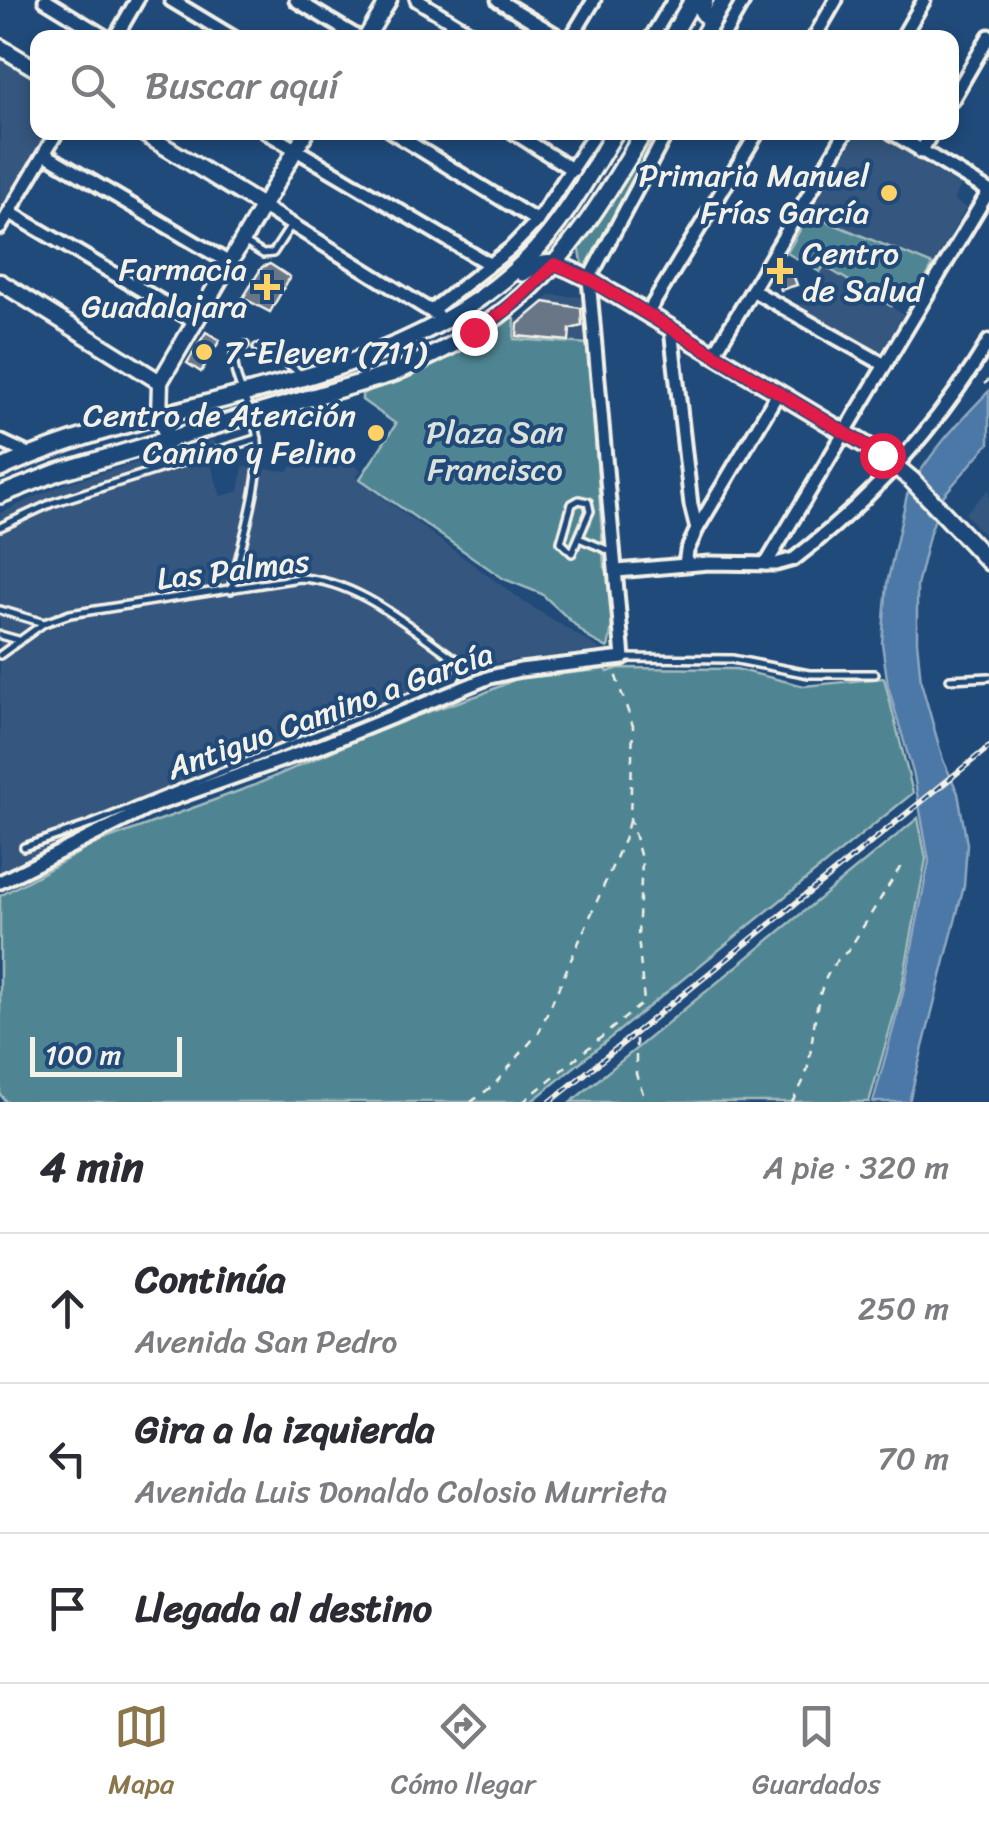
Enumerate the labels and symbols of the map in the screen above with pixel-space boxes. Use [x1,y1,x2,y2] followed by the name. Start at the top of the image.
[639,147,870,241] place label: Primaria Manuel Frías García
[878,182,900,204] marker: Primaria Manuel Frías García
[802,225,925,319] place label: Centro de Salud
[81,241,247,335] place label: Farmacia Guadalajara
[767,258,793,284] marker: Centro de Salud
[256,276,278,298] marker: Farmacia Guadalajara
[452,310,498,356] route end
[224,324,428,381] place label: 7-Eleven (711)
[193,341,215,363] marker: 7-Eleven (711)
[83,387,356,481] place label: Centro de Atención Canino y Felino
[426,404,564,498] park label: Plaza San Francisco
[365,422,387,444] marker: Centro de Atención Canino y Felino
[860,433,906,479] route start
[153,532,313,608] street label: Las Palmas
[158,625,501,797] street label: Antiguo Camino a García
[30,1032,182,1076] scale bar

